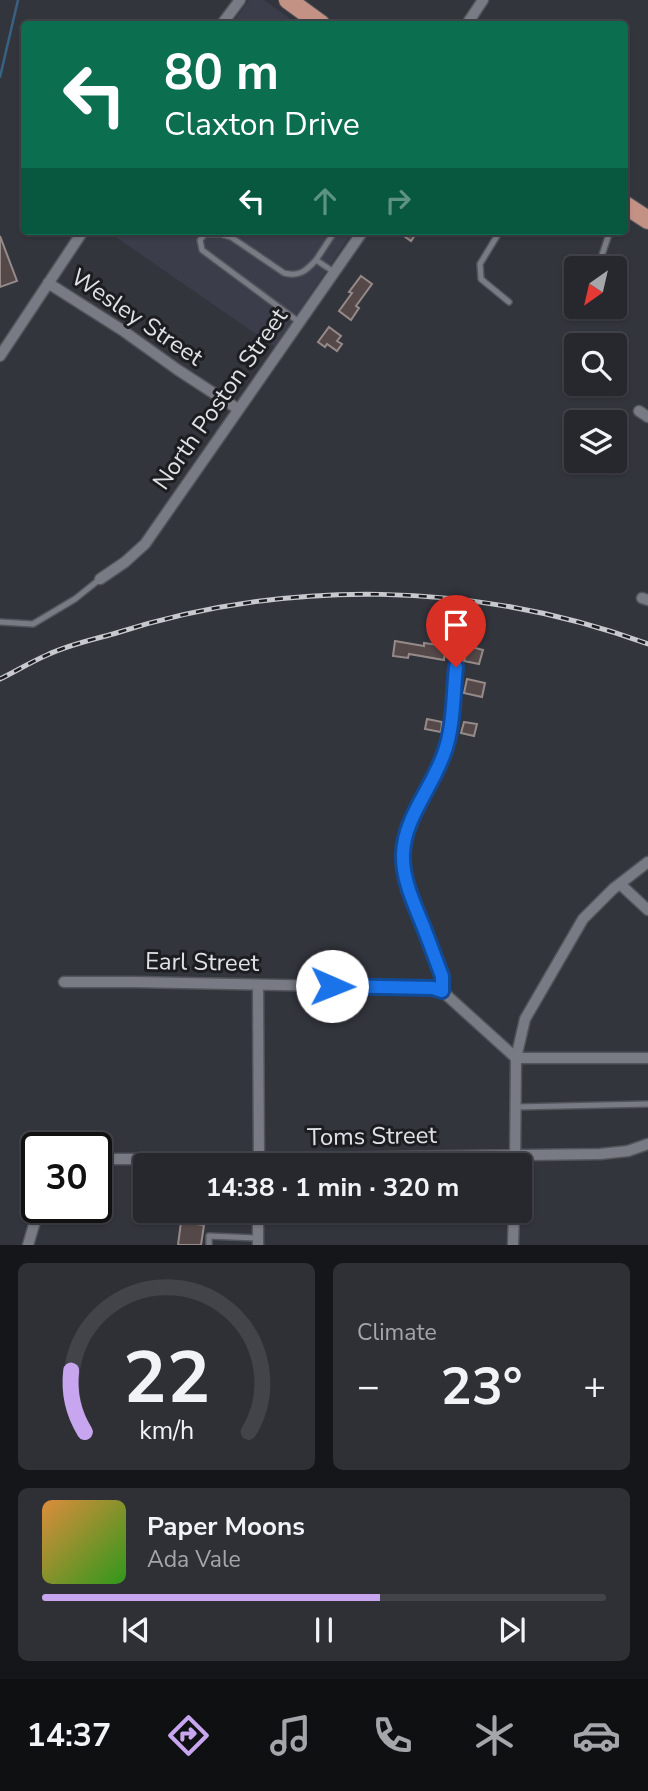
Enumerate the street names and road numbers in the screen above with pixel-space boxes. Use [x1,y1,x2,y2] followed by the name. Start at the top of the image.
[65,261,210,373] street label: Wesley Street
[145,301,295,496] street label: North Poston Street
[145,945,260,979] street label: Earl Street
[307,1119,438,1153] street label: Toms Street

